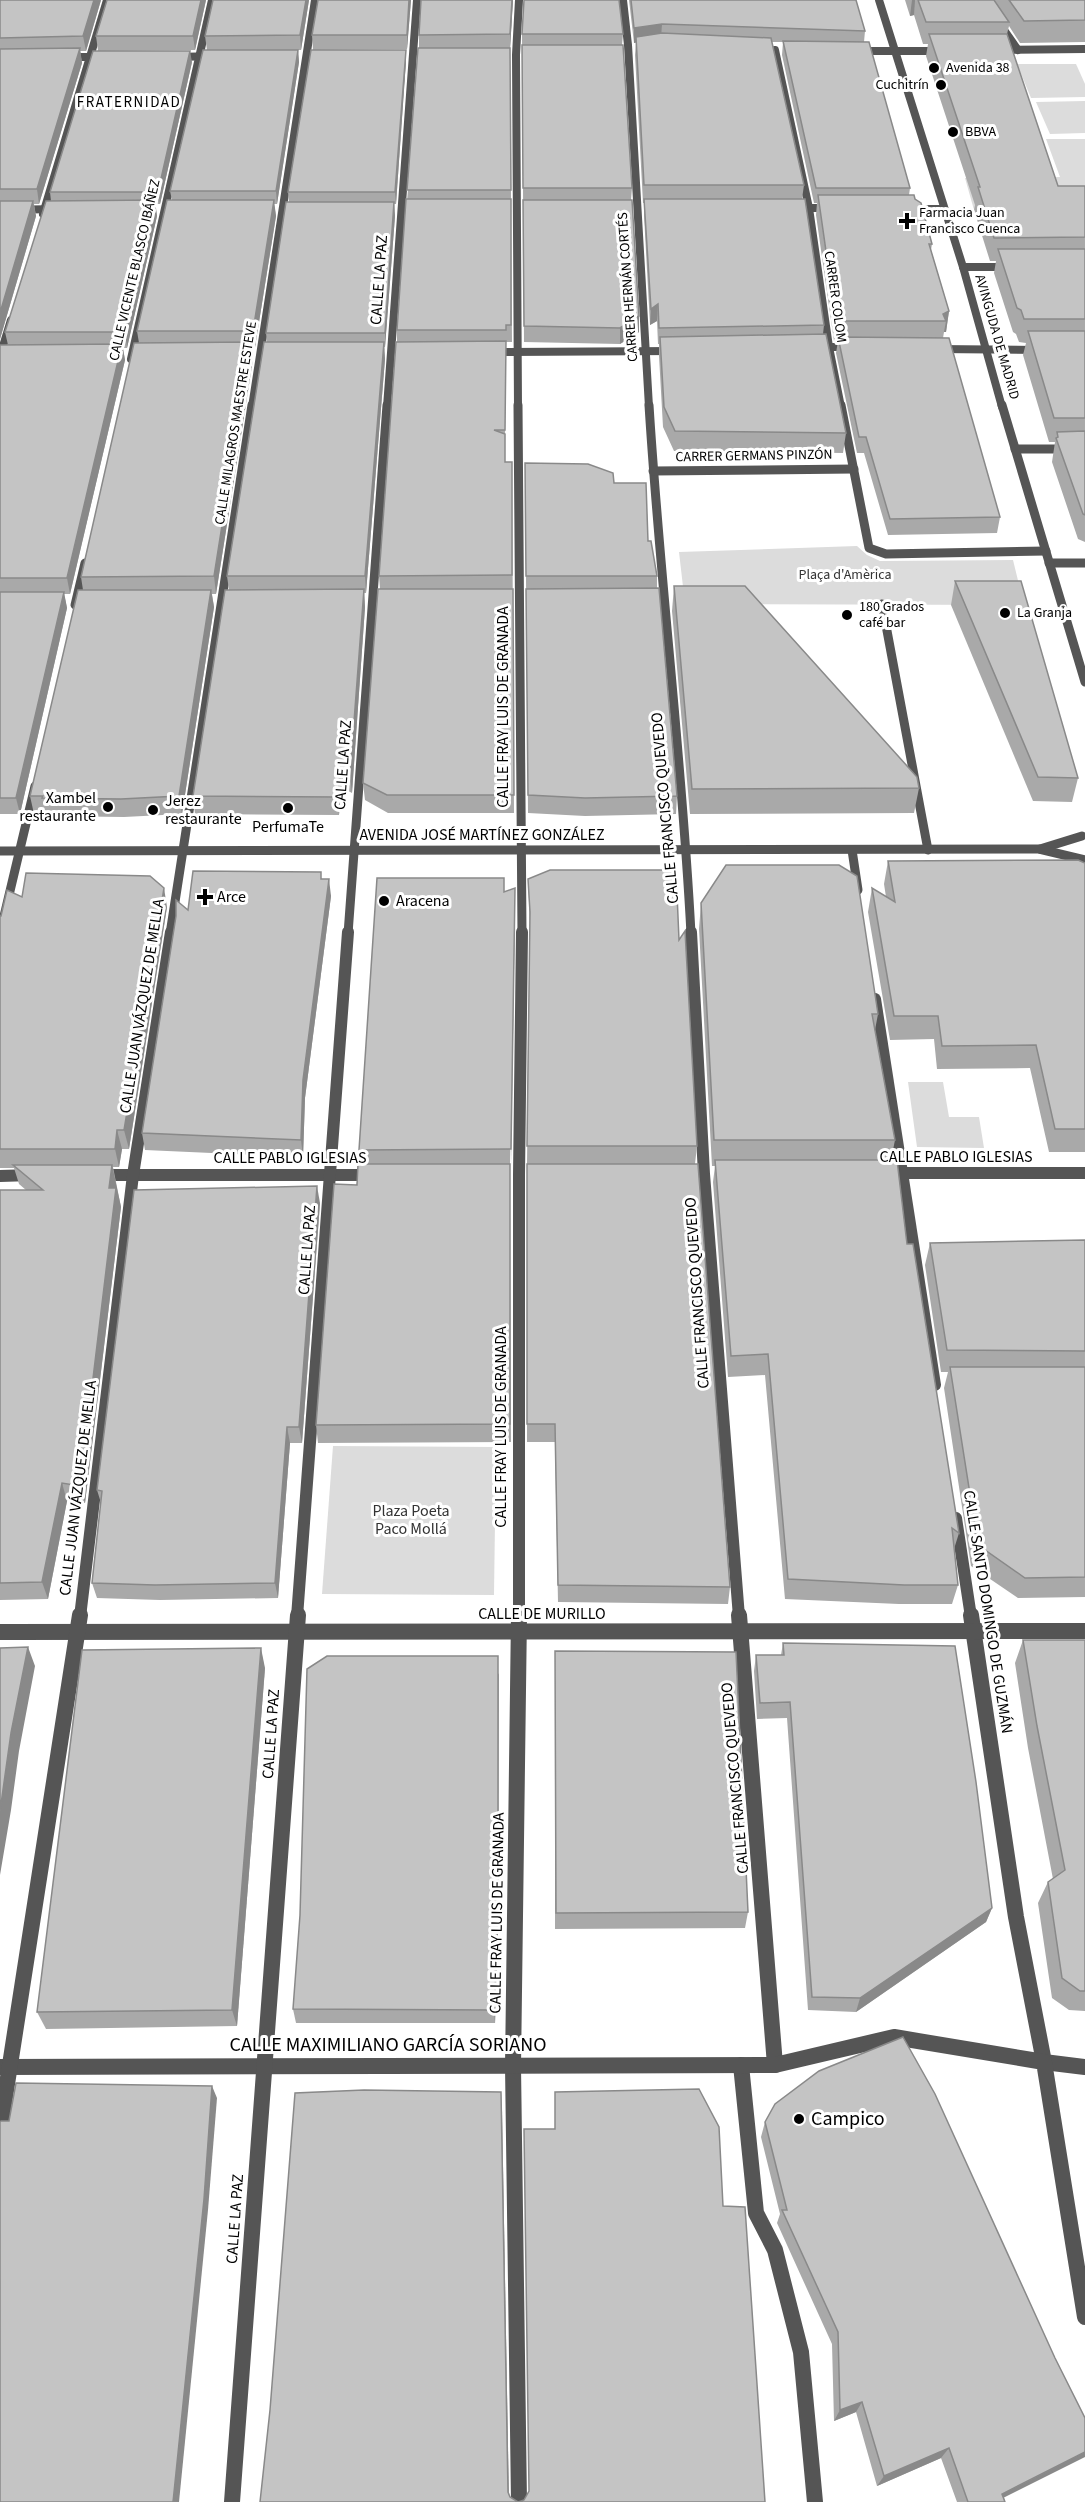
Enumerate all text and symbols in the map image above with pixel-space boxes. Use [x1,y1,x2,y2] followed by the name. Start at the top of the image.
[946,58,1010,78] place label: Avenida 38
[927,61,941,75] marker: Avenida 38
[875,75,929,95] place label: Cuchitrín
[934,78,948,92] marker: Cuchitrín
[77,92,181,113] district label: FRATERNIDAD
[965,122,996,142] place label: BBVA
[946,125,960,139] marker: BBVA
[104,177,166,363] street label: CALLE VICENTE BLASCO IBÁÑEZ
[919,203,1020,239] place label: Farmacia Juan Francisco Cuenca
[613,212,643,362] street label: CARRER HERNÁN CORTÉS
[900,214,914,228] marker: Farmacia Juan Francisco Cuenca
[365,234,393,326] street label: CALLE LA PAZ
[819,250,851,344] street label: CARRER COLOM
[970,272,1024,402] street label: AVINGUDA DE MADRID
[210,320,262,526] street label: CALLE MILAGROS MAESTRE ESTEVE
[675,445,833,467] street label: CARRER GERMANS PINZÓN
[799,565,891,585] park label: Plaça d'Amèrica
[859,597,924,633] place label: 180 Grados café bar
[1017,603,1072,623] place label: La Granja
[492,606,514,808] street label: CALLE FRAY LUIS DE GRANADA
[998,606,1012,620] marker: La Granja
[840,608,854,622] marker: 180 Grados café bar
[646,711,684,905] street label: CALLE FRANCISCO QUEVEDO
[329,719,357,811] street label: CALLE LA PAZ
[19,787,96,827] place label: Xambel restaurante
[165,790,242,830] place label: Jerez restaurante
[101,800,115,814] marker: Xambel restaurante
[281,801,295,815] marker: PerfumaTe
[146,803,160,817] marker: Jerez restaurante
[252,816,324,838] place label: PerfumaTe
[359,824,605,846] street label: AVENIDA JOSÉ MARTÍNEZ GONZÁLEZ
[217,886,246,908] place label: Arce
[198,890,212,904] marker: Arce
[396,890,450,912] place label: Aracena
[377,894,391,908] marker: Aracena
[114,897,170,1115] street label: CALLE JUAN VÁZQUEZ DE MELLA
[880,1146,1032,1168] street label: CALLE PABLO IGLESIAS
[214,1147,366,1169] street label: CALLE PABLO IGLESIAS
[679,1197,715,1389] street label: CALLE FRANCISCO QUEVEDO
[293,1204,321,1296] street label: CALLE LA PAZ
[490,1326,512,1528] street label: CALLE FRAY LUIS DE GRANADA
[54,1379,102,1597] street label: CALLE JUAN VÁZQUEZ DE MELLA
[958,1489,1018,1735] street label: CALLE SANTO DOMINGO DE GUZMÁN
[372,1500,450,1540] park label: Plaza Poeta Paco Mollá
[478,1603,606,1625] street label: CALLE DE MURILLO
[716,1681,754,1875] street label: CALLE FRANCISCO QUEVEDO
[257,1688,285,1780] street label: CALLE LA PAZ
[484,1812,510,2014] street label: CALLE FRAY LUIS DE GRANADA
[230,2031,546,2059] street label: CALLE MAXIMILIANO GARCÍA SORIANO
[811,2105,885,2133] place label: Campico
[792,2112,806,2126] marker: Campico
[221,2173,249,2265] street label: CALLE LA PAZ

